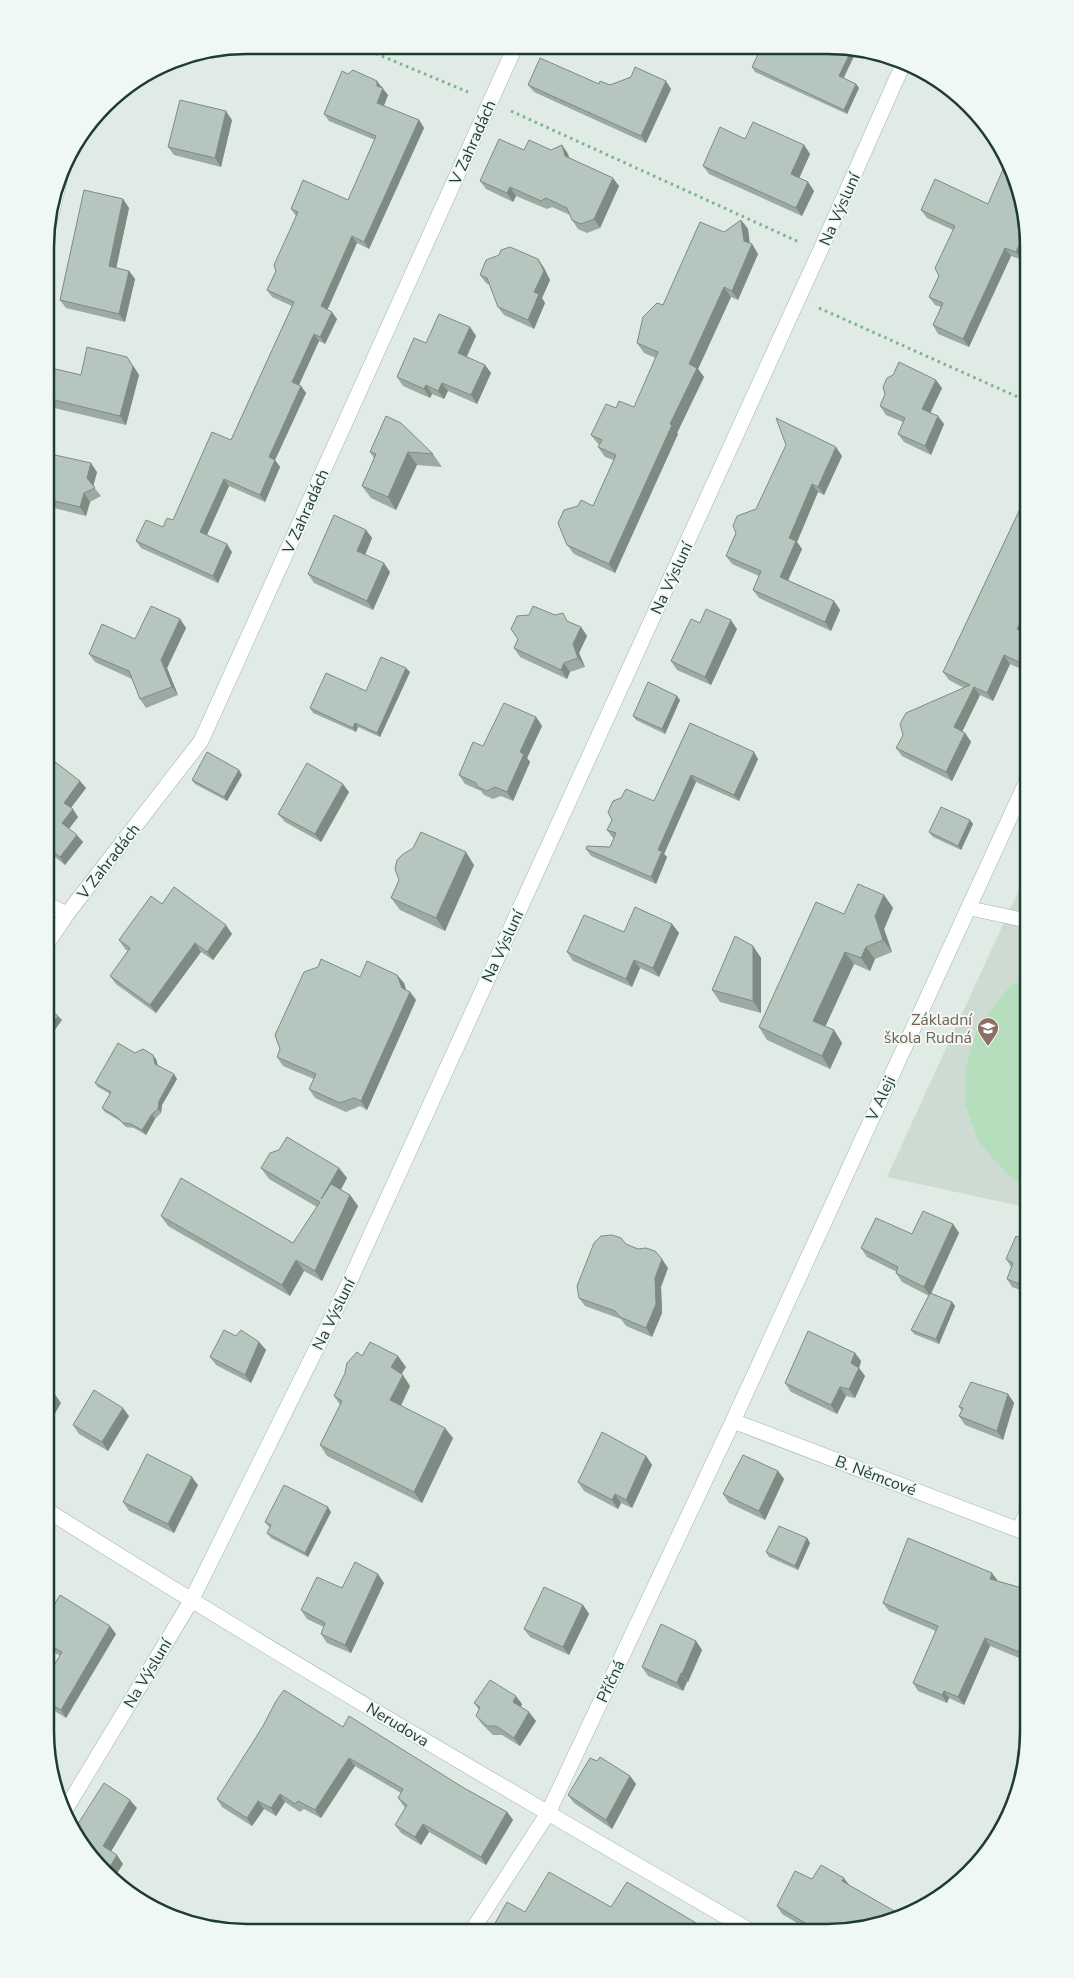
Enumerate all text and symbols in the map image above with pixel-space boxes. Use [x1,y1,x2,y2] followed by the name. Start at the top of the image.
[444,97,501,189] street label: V Zahradách
[814,168,866,249] street label: Na Výsluní
[277,466,334,558] street label: V Zahradách
[646,538,699,618] street label: Na Výsluní
[72,819,145,905] street label: V Zahradách
[477,906,530,986] street label: Na Výsluní
[884,1009,973,1049] place label: Základní škola Rudná
[976,1016,1000,1047] school or university icon: Základní škola Rudná
[860,1072,901,1125] street label: V Aleji
[307,1274,361,1354] street label: Na Výsluní
[832,1450,919,1501] street label: B. Němcové
[119,1634,178,1712] street label: Na Výsluní
[592,1657,630,1706] street label: Příčná
[362,1697,433,1752] street label: Nerudova

